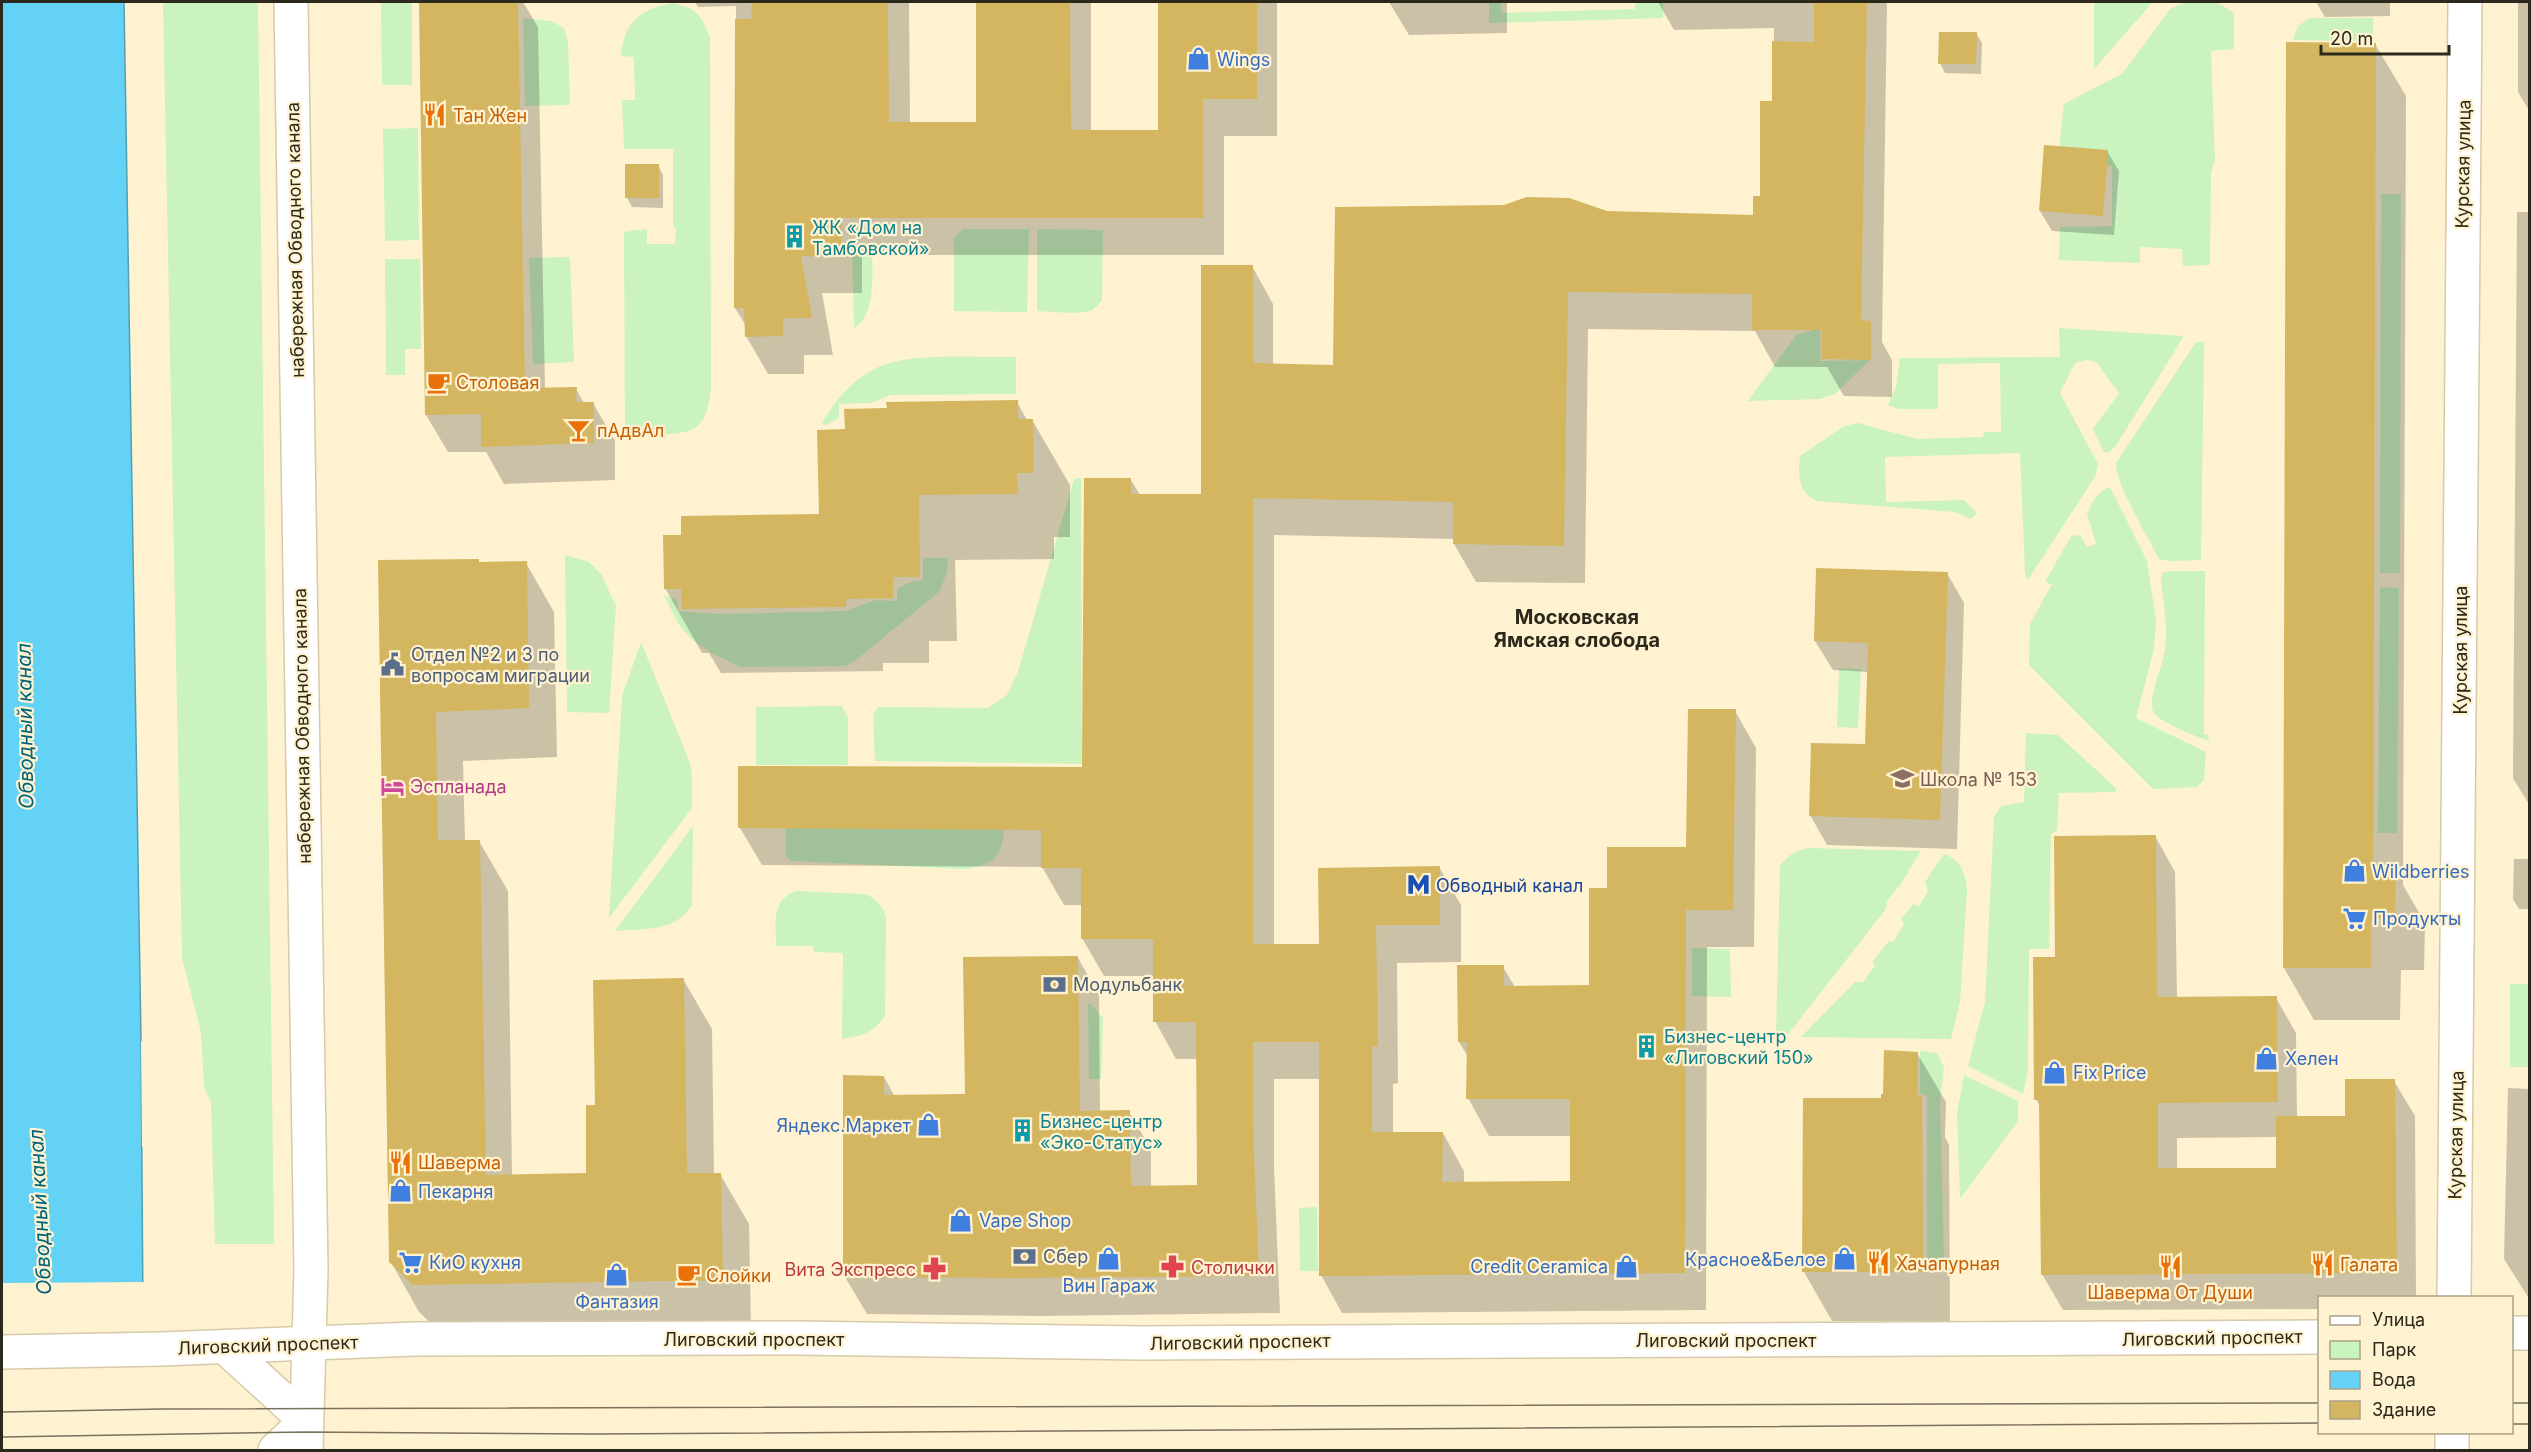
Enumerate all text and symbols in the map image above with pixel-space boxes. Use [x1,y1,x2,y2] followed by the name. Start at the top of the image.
[2321,18,2448,56] scale bar
[2330,28,2373,49] text: 20 m
[1186,46,1212,72] shop icon: Wings
[1217,49,1270,70] place label: Wings
[2451,99,2475,229] street label: Курская улица
[282,102,308,378] street label: набережная Обводного канала
[422,102,448,128] restaurant icon: Тан Жен
[453,105,527,126] place label: Тан Жен
[812,217,929,259] place label: ЖК «Дом на Тамбовской»
[781,224,807,250] building icon: ЖК «Дом на Тамбовской»
[425,369,451,395] cafe icon: Столовая
[456,372,539,393] place label: Столовая
[566,417,592,443] bar icon: пАдвАл
[597,420,664,441] place label: пАдвАл
[2450,586,2471,714] street label: Курская улица
[289,588,315,864] street label: набережная Обводного канала
[1494,605,1660,652] district label: Московская Ямская слобода
[12,643,38,809] water label: Обводный канал
[411,644,590,686] place label: Отдел №2 и 3 по вопросам миграции
[380,651,406,677] public building icon: Отдел №2 и 3 по вопросам миграции
[1889,766,1915,792] school or university icon: Школа № 153
[1920,769,2037,790] place label: Школа № 153
[379,773,405,799] hotel icon: Эспланада
[410,776,507,797] place label: Эспланада
[2341,858,2367,884] shop icon: Wildberries
[2372,861,2469,882] place label: Wildberries
[1405,872,1431,898] metro station icon: Обводный канал
[1436,875,1583,896] place label: Обводный канал
[2342,905,2368,931] supermarket icon: Продукты
[2373,908,2461,929] place label: Продукты
[1042,971,1068,997] bank icon: Модульбанк
[1073,974,1182,995] place label: Модульбанк
[1664,1026,1814,1068] place label: Бизнес-центр «Лиговский 150»
[1633,1033,1659,1059] building icon: Бизнес-центр «Лиговский 150»
[2254,1045,2280,1071] shop icon: Хелен
[2285,1048,2339,1069] place label: Хелен
[2042,1059,2068,1085] shop icon: Fix Price
[2073,1062,2147,1083] place label: Fix Price
[2444,1070,2468,1200] street label: Курская улица
[1040,1111,1163,1153] place label: Бизнес-центр «Эко-Статус»
[916,1112,942,1138] shop icon: Яндекс.Маркет
[777,1115,912,1136] place label: Яндекс.Маркет
[1009,1118,1035,1144] building icon: Бизнес-центр «Эко-Статус»
[24,1129,56,1295] water label: Обводный канал
[387,1149,413,1175] restaurant icon: Шаверма
[418,1152,501,1173] place label: Шаверма
[387,1178,413,1204] shop icon: Пекарня
[418,1181,493,1202] place label: Пекарня
[948,1207,974,1233] shop icon: Vape Shop
[979,1210,1071,1231] place label: Vape Shop
[1012,1243,1038,1269] bank icon: Сбер
[1043,1246,1088,1267] place label: Сбер
[1096,1246,1122,1272] shop icon: Вин Гараж
[1831,1246,1857,1272] shop icon: Красное&Белое
[398,1249,424,1275] supermarket icon: КиО кухня
[1685,1249,1826,1270] place label: Красное&Белое
[1865,1250,1891,1276] restaurant icon: Хачапурная
[2309,1251,2335,1277] restaurant icon: Галата
[429,1252,521,1273] place label: КиО кухня
[1613,1253,1639,1279] shop icon: Credit Ceramica
[1896,1253,2000,1274] place label: Хачапурная
[2157,1253,2183,1279] restaurant icon: Шаверма От Души
[1160,1254,1186,1280] pharmacy icon: Столички
[2340,1254,2398,1275] place label: Галата
[921,1256,947,1282] pharmacy icon: Вита Экспресс
[1470,1256,1608,1277] place label: Credit Ceramica
[1191,1257,1275,1278] place label: Столички
[785,1259,916,1280] place label: Вита Экспресс
[604,1262,630,1288] shop icon: Фантазия
[675,1262,701,1288] cafe icon: Слойки
[706,1265,771,1286] place label: Слойки
[1062,1275,1156,1296] place label: Вин Гараж
[2087,1282,2253,1303] place label: Шаверма От Души
[575,1291,659,1312] place label: Фантазия
[2318,1296,2513,1434] legend
[2372,1309,2425,1330] text: Улица
[2121,1326,2303,1350] street label: Лиговский проспект
[664,1329,845,1350] street label: Лиговский проспект
[1149,1330,1331,1354] street label: Лиговский проспект
[1636,1330,1817,1351] street label: Лиговский проспект
[177,1331,359,1359] street label: Лиговский проспект
[2372,1339,2417,1360] text: Парк
[2372,1369,2416,1390] text: Вода
[2372,1399,2436,1420] text: Здание

